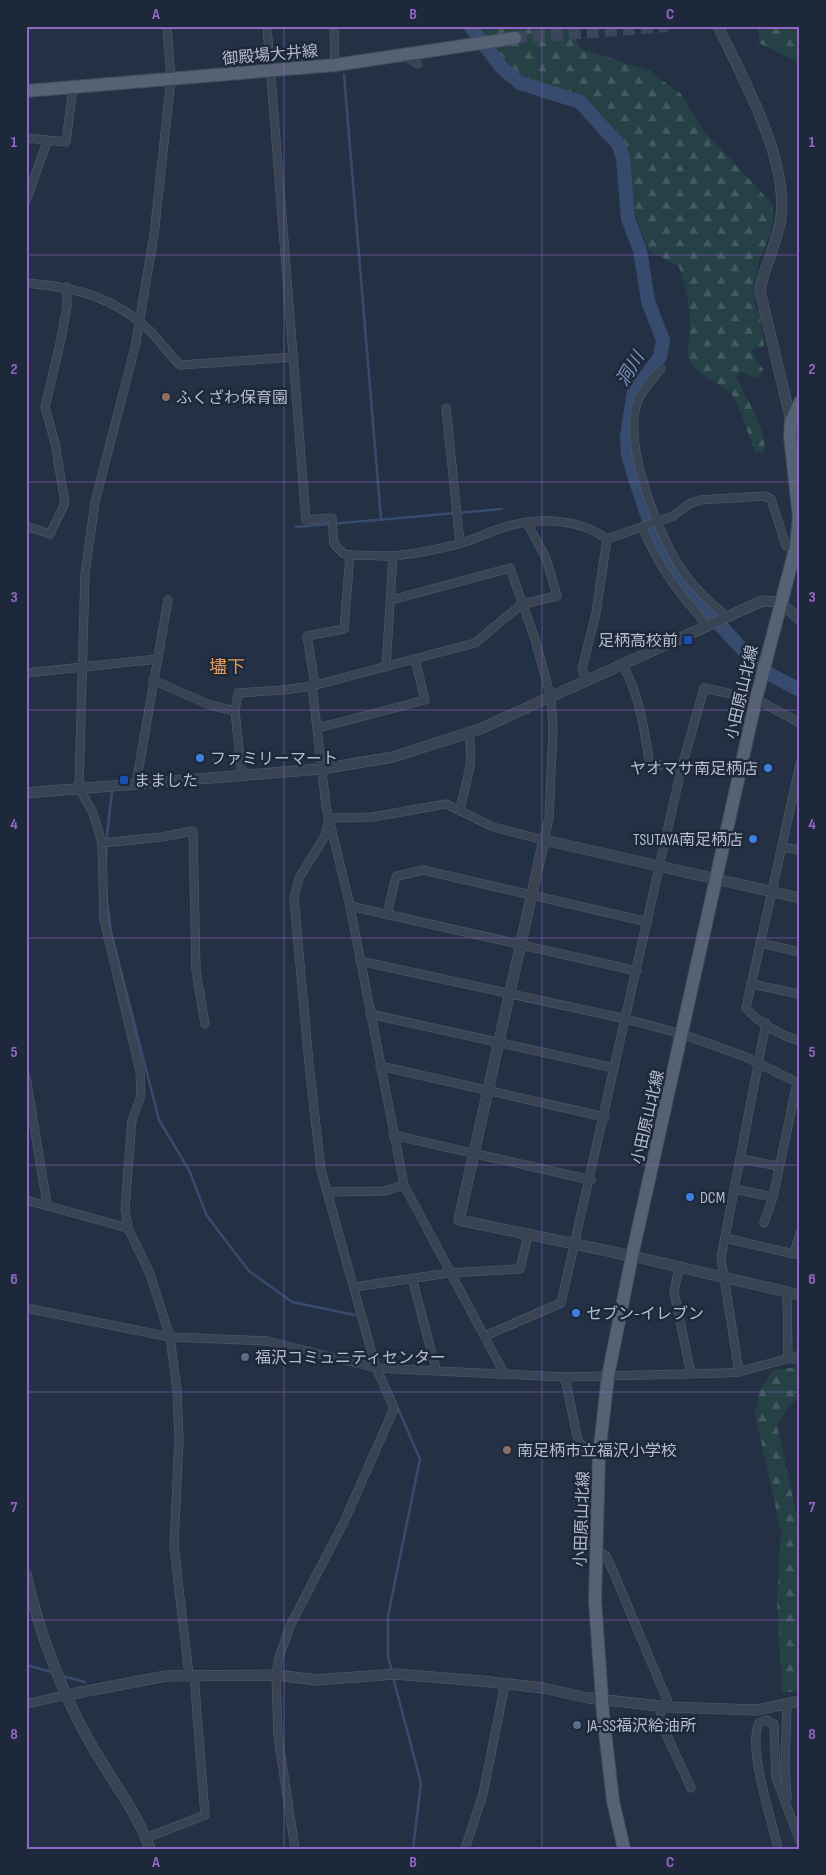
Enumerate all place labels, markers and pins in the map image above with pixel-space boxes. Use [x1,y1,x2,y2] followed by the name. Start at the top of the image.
[176,389,288,408] place label: ふくざわ保育園
[160,391,172,403] marker: ふくざわ保育園
[598,632,678,651] place label: 足柄高校前
[682,634,694,646] marker: 足柄高校前
[210,750,338,769] place label: ファミリーマート
[194,752,206,764] marker: ファミリーマート
[630,760,758,779] place label: ヤオマサ南足柄店
[762,762,774,774] marker: ヤオマサ南足柄店
[134,772,198,791] place label: まました
[118,774,130,786] marker: まました
[633,831,743,850] place label: TSUTAYA南足柄店
[747,833,759,845] marker: TSUTAYA南足柄店
[700,1189,725,1208] place label: DCM
[684,1191,696,1203] marker: DCM
[586,1305,704,1324] place label: セブン-イレブン
[570,1307,582,1319] marker: セブン-イレブン
[255,1349,446,1368] place label: 福沢コミュニティセンター
[239,1351,251,1363] marker: 福沢コミュニティセンター
[517,1442,677,1461] place label: 南足柄市立福沢小学校
[501,1444,513,1456] marker: 南足柄市立福沢小学校
[586,1717,696,1736] place label: JA-SS福沢給油所
[571,1719,583,1731] marker: JA-SS福沢給油所

